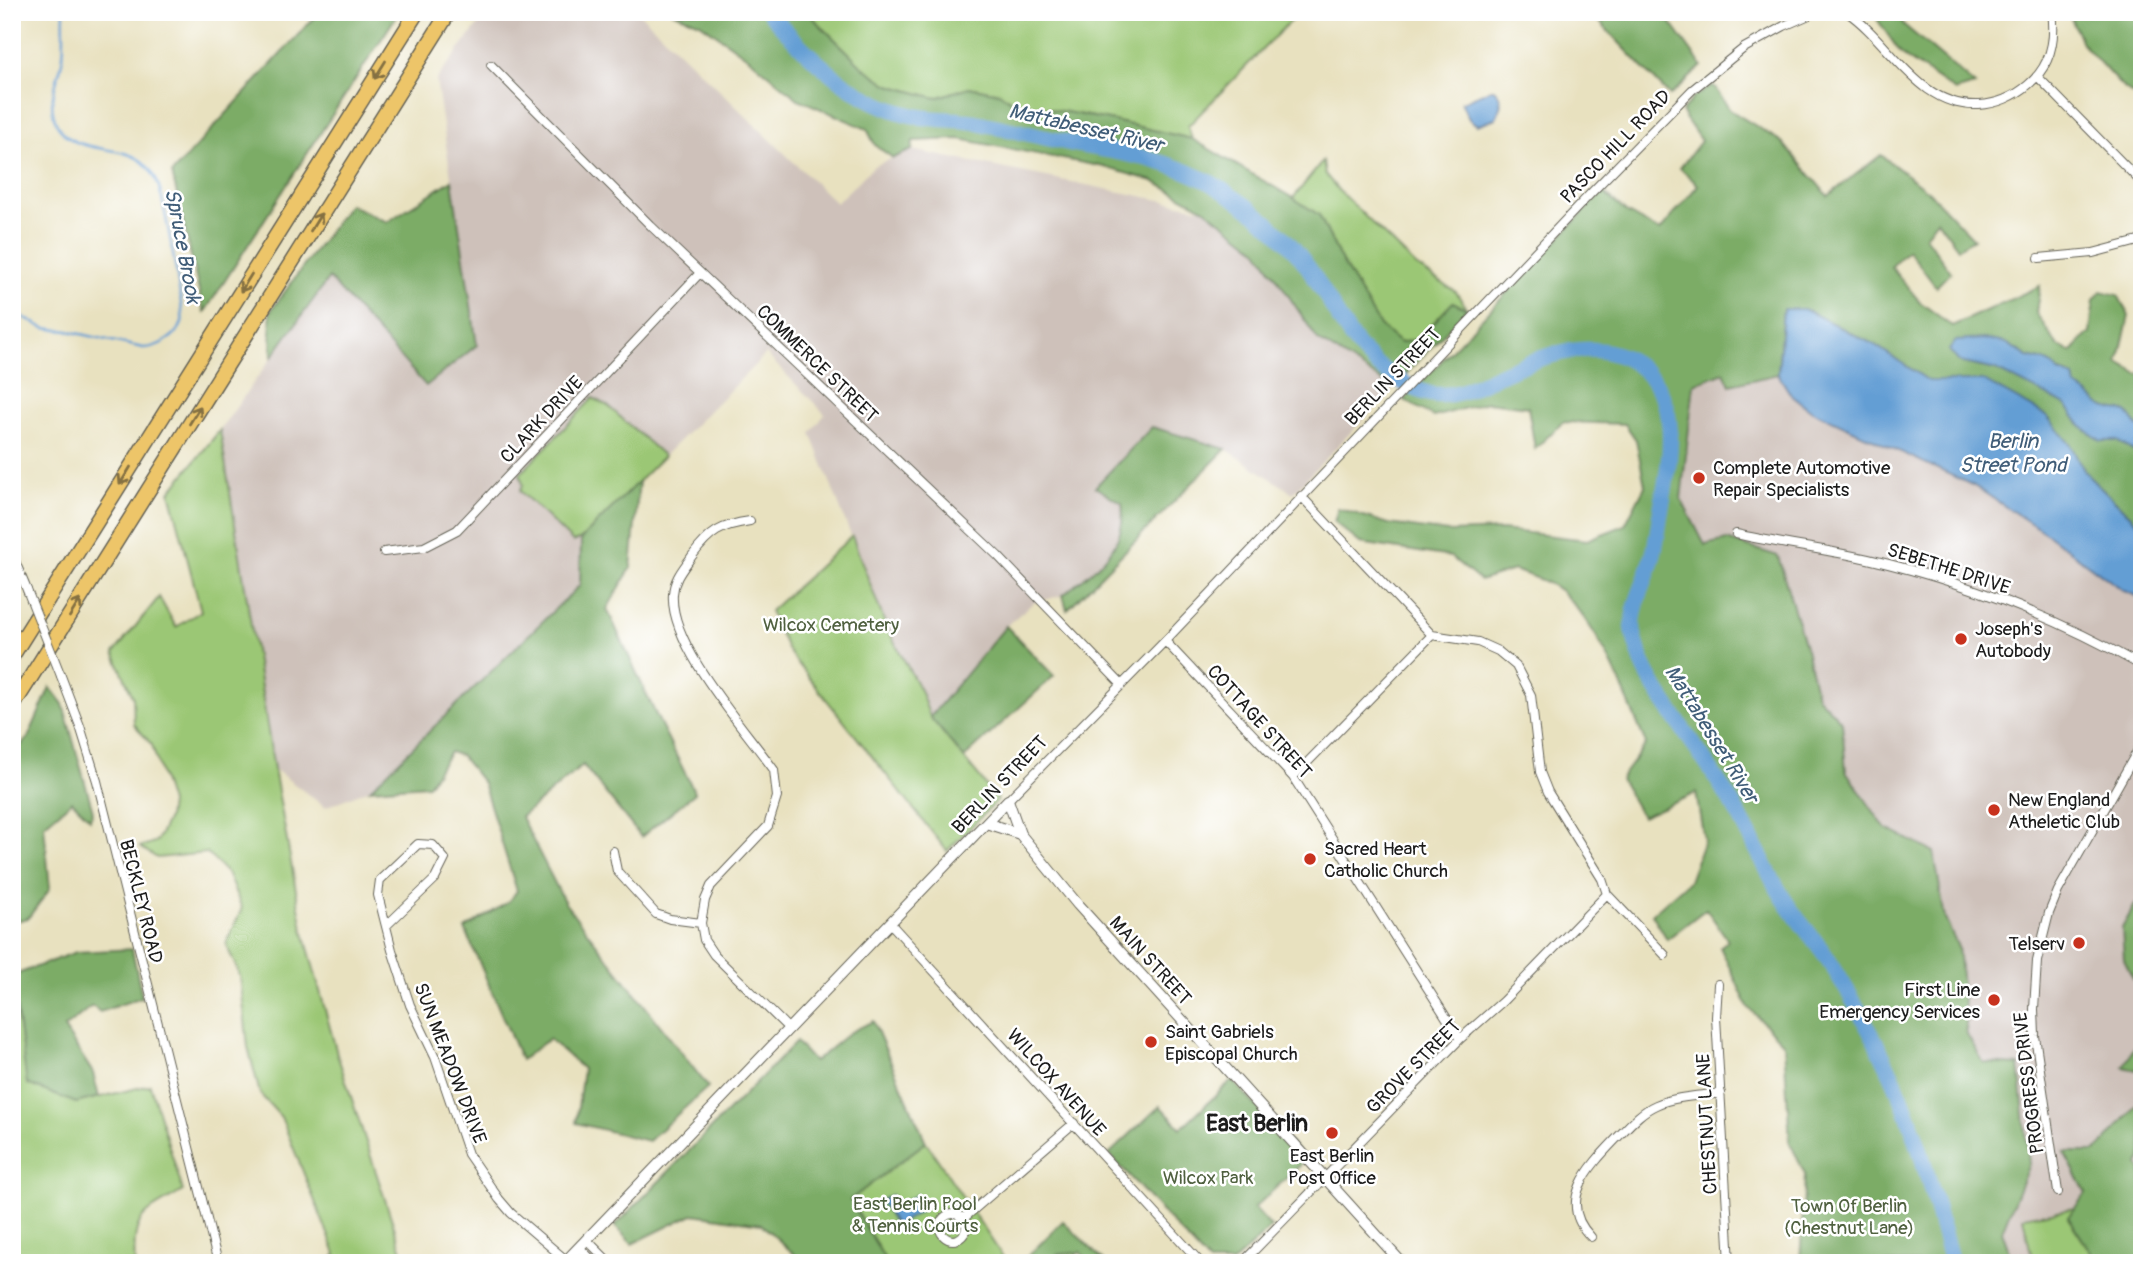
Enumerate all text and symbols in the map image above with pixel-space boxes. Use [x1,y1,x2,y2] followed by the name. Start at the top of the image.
[372,59,386,79] one-way arrow
[1555,85,1676,209] street label: PASCO HILL ROAD
[1006,98,1168,160] water label: Mattabesset River
[158,187,207,308] water label: Spruce Brook
[310,213,324,233] one-way arrow
[238,273,252,293] one-way arrow
[751,300,883,428] street label: COMMERCE STREET
[1340,322,1446,431] street label: BERLIN STREET
[495,371,588,468] street label: CLARK DRIVE
[189,406,203,426] one-way arrow
[1960,428,2069,479] water label: Berlin Street Pond
[1713,456,1891,502] place label: Complete Automotive Repair Specialists
[117,466,132,485] one-way arrow
[1691,470,1707,486] marker: Complete Automotive Repair Specialists
[1884,538,2013,600] street label: SEBETHE DRIVE
[67,599,82,618] one-way arrow
[763,613,899,637] park label: Wilcox Cemetery
[1975,617,2051,663] place label: Joseph's Autobody
[1953,631,1969,647] marker: Joseph's Autobody
[1202,660,1317,784] street label: COTTAGE STREET
[1658,660,1766,810] water label: Mattabesset River
[947,730,1053,839] street label: BERLIN STREET
[2008,788,2120,834] place label: New England Atheletic Club
[1986,802,2002,818] marker: New England Atheletic Club
[114,837,168,966] street label: BECKLEY ROAD
[1324,837,1448,883] place label: Sacred Heart Catholic Church
[1302,851,1318,867] marker: Sacred Heart Catholic Church
[1104,911,1196,1010] street label: MAIN STREET
[2009,932,2065,956] place label: Telserv
[2071,935,2087,951] marker: Telserv
[1819,978,1981,1024] place label: First Line Emergency Services
[408,980,492,1147] street label: SUN MEADOW DRIVE
[1986,992,2002,1008] marker: First Line Emergency Services
[2008,1010,2050,1155] street label: PROGRESS DRIVE
[1361,1014,1466,1119] street label: GROVE STREET
[1165,1020,1298,1066] place label: Saint Gabriels Episcopal Church
[1001,1024,1111,1142] street label: WILCOX AVENUE
[1143,1034,1159,1050] marker: Saint Gabriels Episcopal Church
[1691,1053,1723,1195] street label: CHESTNUT LANE
[1206,1109,1308,1138] district label: East Berlin
[1324,1125,1340,1141] marker: East Berlin Post Office
[1288,1144,1377,1190] place label: East Berlin Post Office
[1163,1166,1253,1190] park label: Wilcox Park
[852,1192,979,1238] park label: East Berlin Pool & Tennis Courts
[1784,1194,1914,1240] park label: Town Of Berlin (Chestnut Lane)

